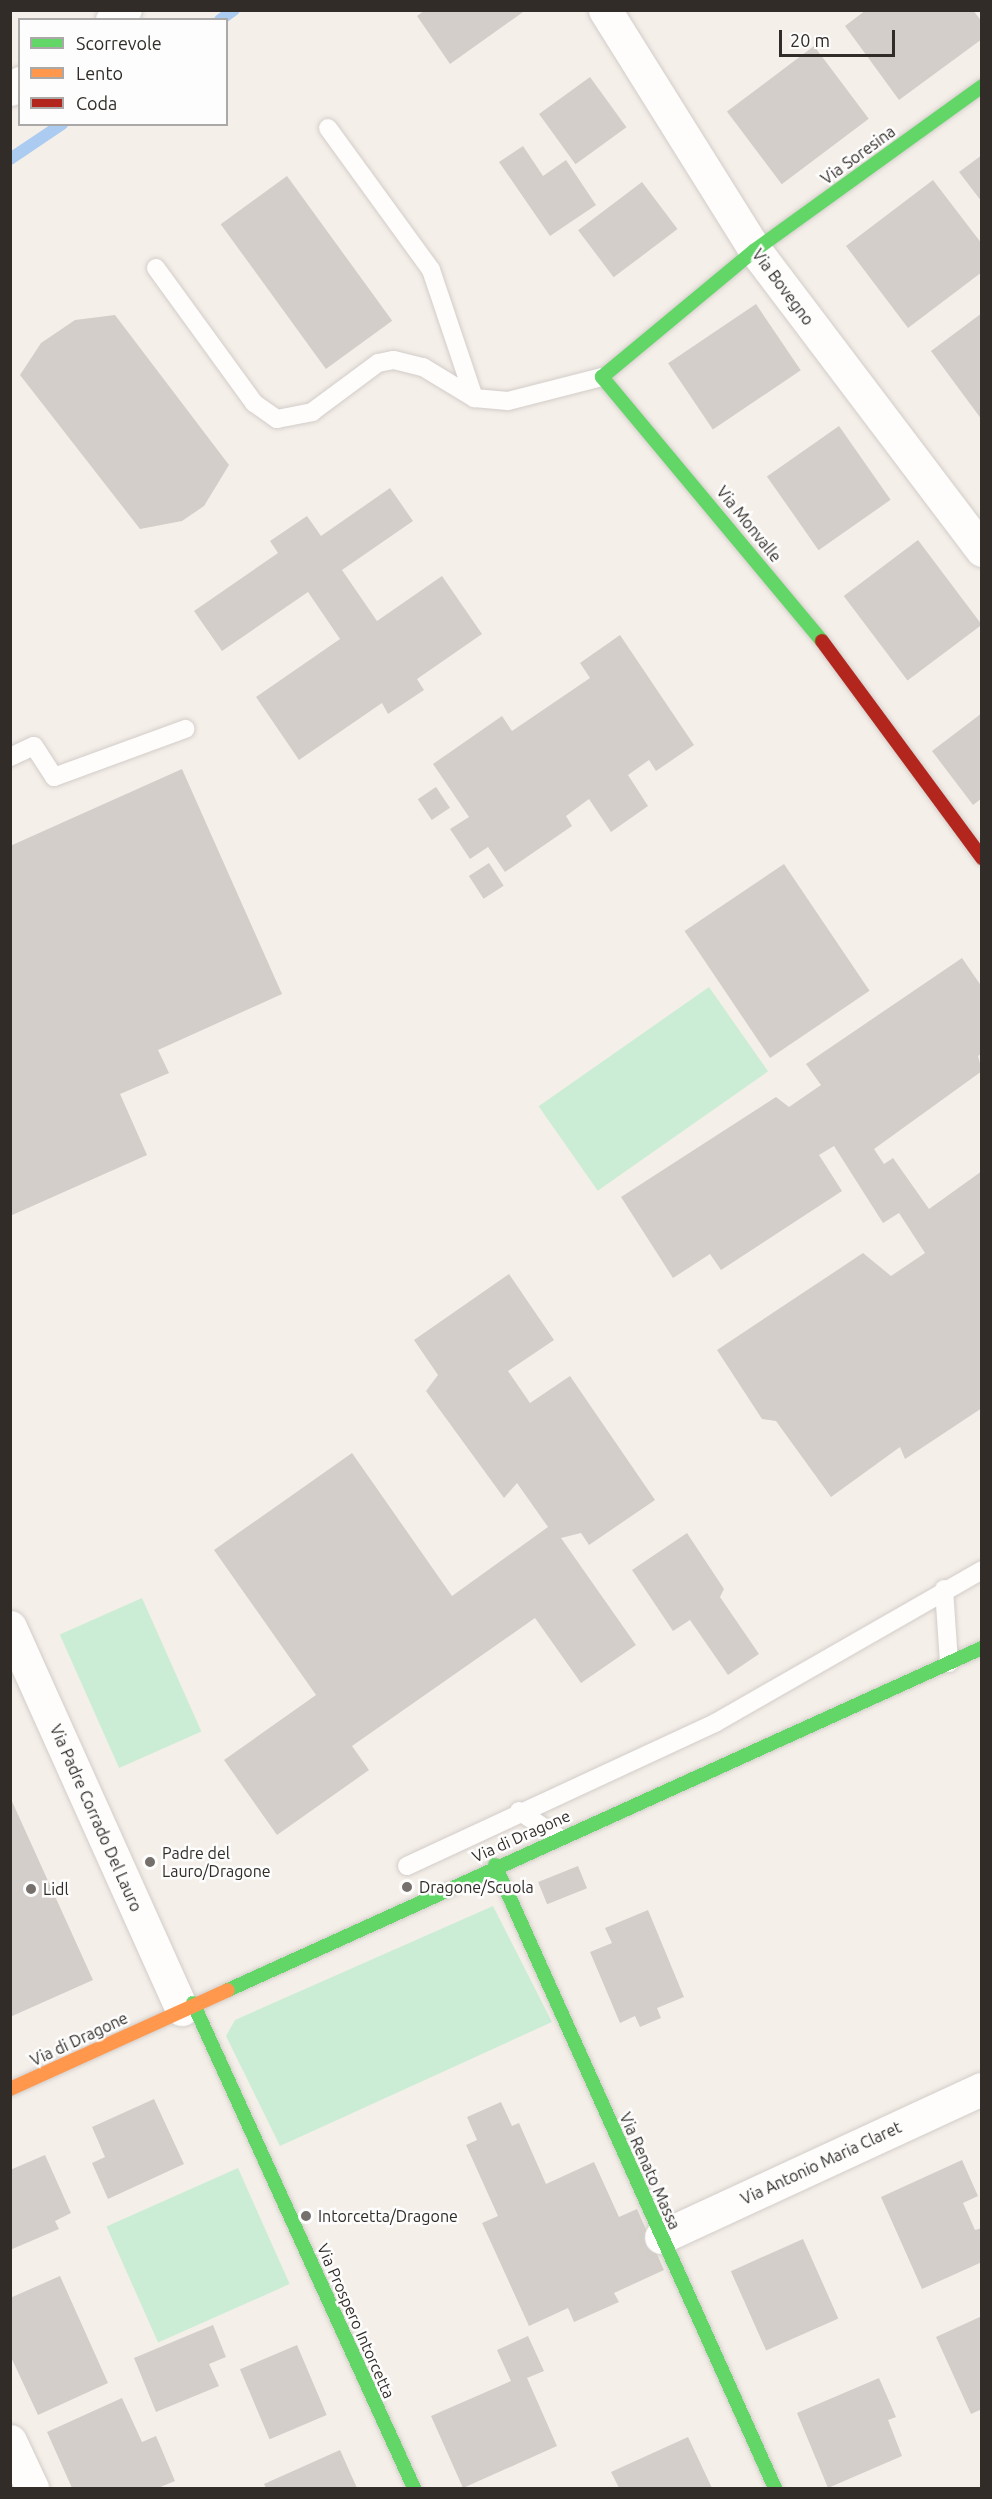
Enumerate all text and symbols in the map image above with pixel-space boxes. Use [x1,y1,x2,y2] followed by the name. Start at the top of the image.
[18,18,228,126] legend
[782,18,898,56] scale bar
[790,30,830,50] text: 20 m
[76,33,162,53] text: Scorrevole
[76,63,123,83] text: Lento
[76,93,117,113] text: Coda
[817,122,899,188] street label: Via Soresina
[748,245,818,329] street label: Via Bovegno
[713,482,785,566] street label: Via Monvalle
[46,1721,146,1915] street label: Via Padre Corrado Del Lauro
[469,1806,573,1866] street label: Via di Dragone
[162,1843,271,1881] place label: Padre del Lauro/Dragone
[143,1855,157,1869] marker: Padre del Lauro/Dragone
[419,1877,534,1897] place label: Dragone/Scuola
[43,1879,69,1899] place label: Lidl
[400,1880,414,1894] marker: Dragone/Scuola
[24,1882,38,1896] marker: Lidl
[27,2008,131,2070] street label: Via di Dragone
[616,2109,684,2233] street label: Via Renato Massa
[738,2117,904,2209] street label: Via Antonio Maria Claret
[318,2206,458,2226] place label: Intorcetta/Dragone
[299,2209,313,2223] marker: Intorcetta/Dragone
[313,2241,399,2401] street label: Via Prospero Intorcetta

